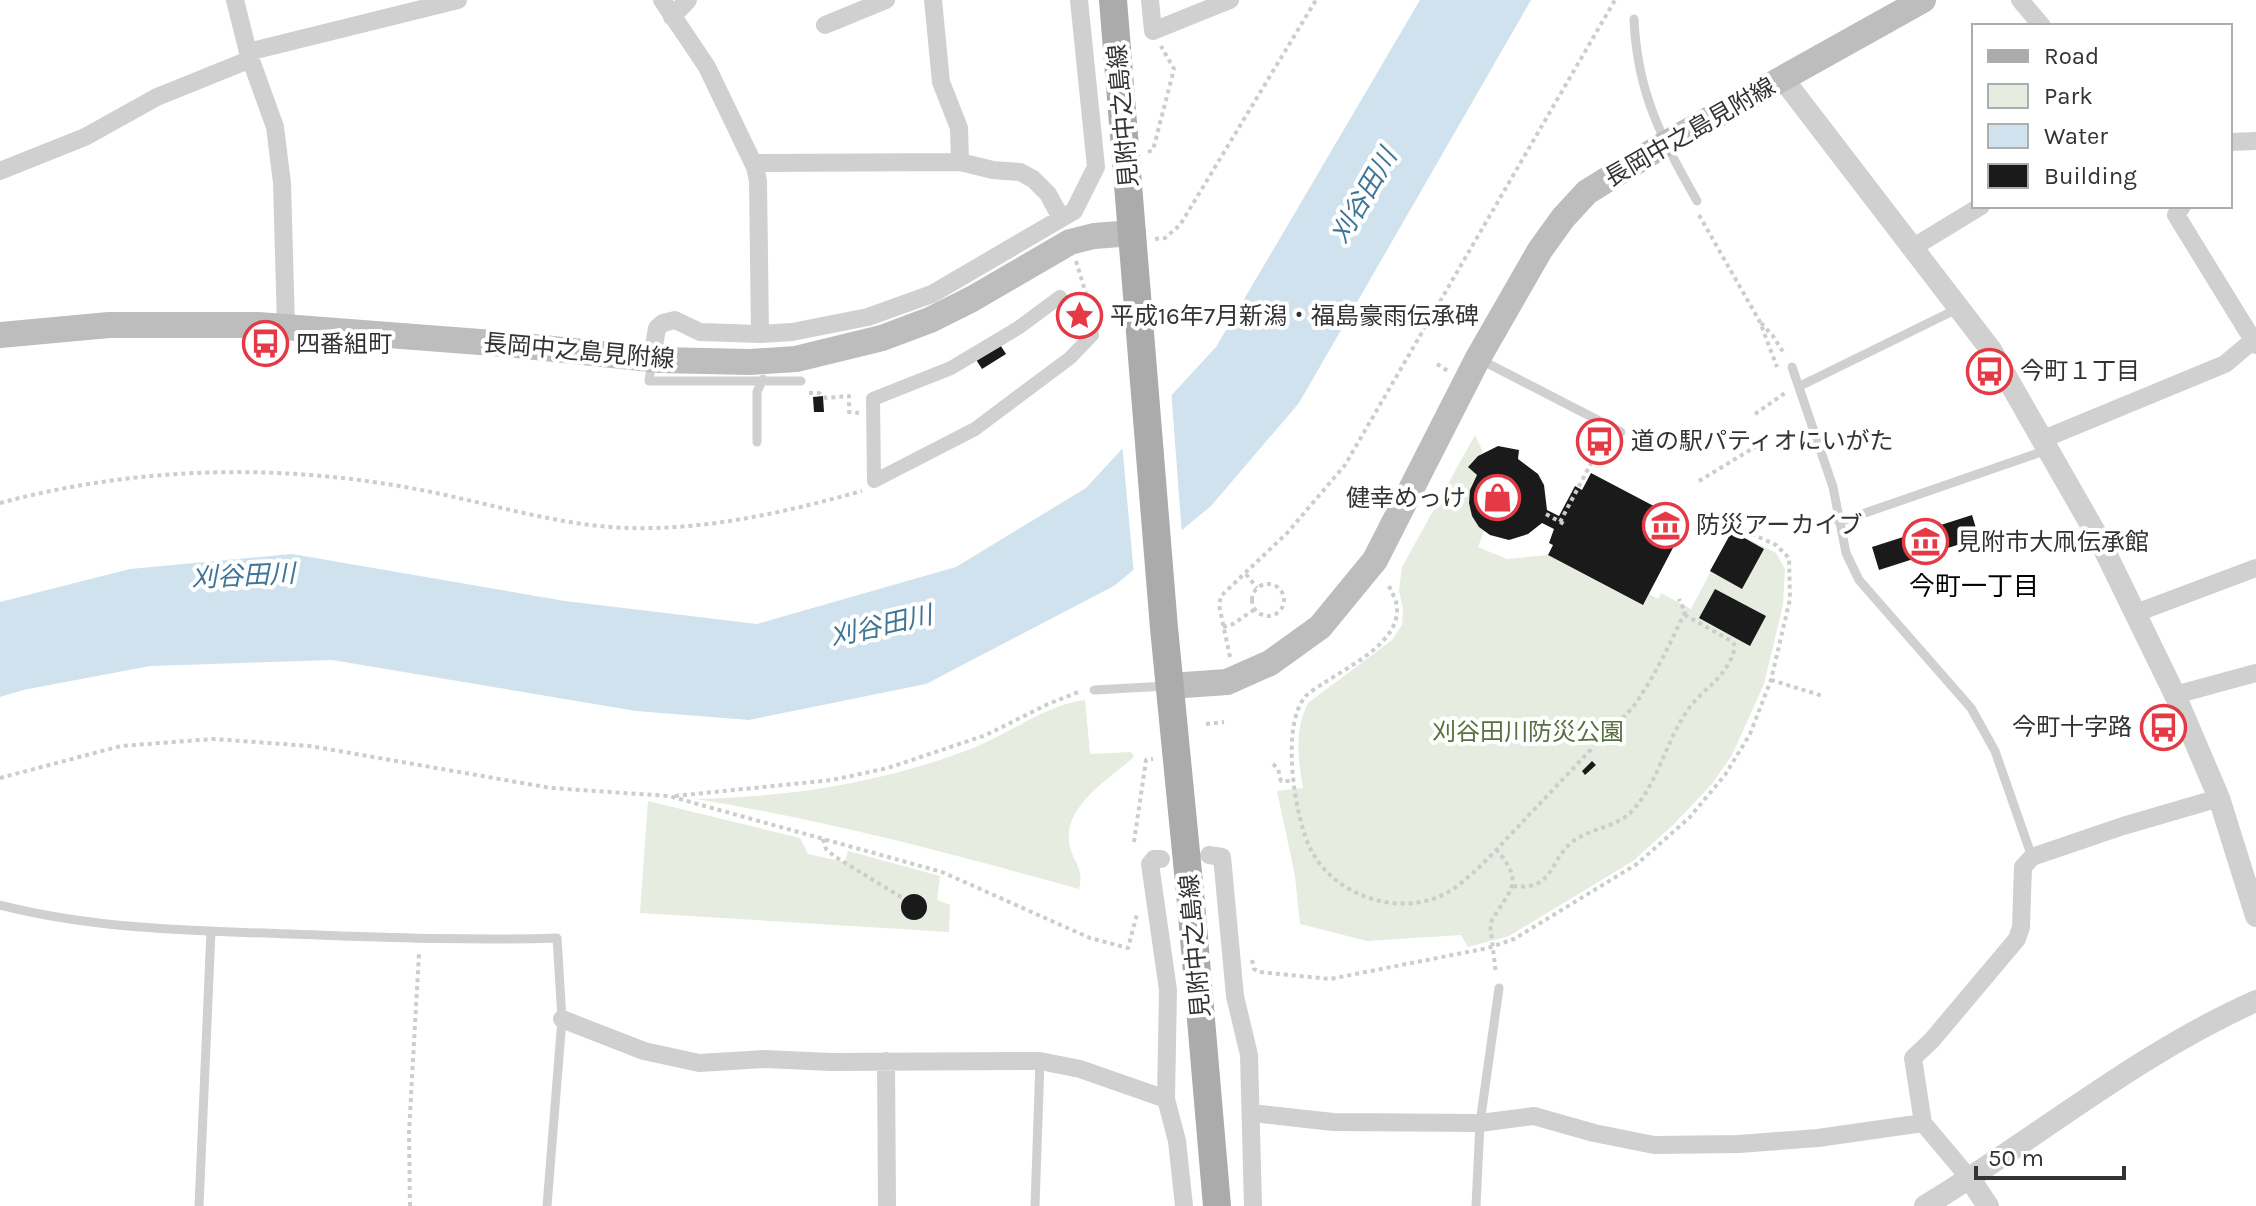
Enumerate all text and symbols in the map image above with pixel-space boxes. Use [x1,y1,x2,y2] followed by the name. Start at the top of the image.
[1972,24,2232,208] legend
[2044,42,2099,70] text: Road
[1103,43,1143,189] street label: 見附中之島線
[1600,72,1780,192] street label: 長岡中之島見附線
[2044,82,2093,110] text: Park
[2044,122,2108,150] text: Water
[1325,141,1405,249] water label: 刈谷田川
[2044,162,2137,190] text: Building
[1055,292,1103,340] place icon: 平成16年7月新潟・福島豪雨伝承碑
[1110,302,1479,330] place label: 平成16年7月新潟・福島豪雨伝承碑
[241,320,289,368] bus stop icon: 四番組町
[482,329,676,373] street label: 長岡中之島見附線
[296,330,392,358] place label: 四番組町
[1965,347,2013,395] bus stop icon: 今町１丁目
[2020,357,2140,385] place label: 今町１丁目
[1576,417,1624,465] bus stop icon: 道の駅パティオにいがた
[1631,427,1894,455] place label: 道の駅パティオにいがた
[1473,474,1521,522] shop icon: 健幸めっけ
[1346,484,1466,512] place label: 健幸めっけ
[1641,501,1689,549] museum icon: 防災アーカイブ
[1696,511,1863,539] place label: 防災アーカイブ
[1902,518,1950,566] museum icon: 見附市大凧伝承館
[1957,528,2149,556] place label: 見附市大凧伝承館
[190,558,299,594] water label: 刈谷田川
[1909,571,2039,602] district label: 今町一丁目
[827,599,938,653] water label: 刈谷田川
[2139,703,2187,751] bus stop icon: 今町十字路
[2012,713,2132,741] place label: 今町十字路
[1432,718,1624,746] park label: 刈谷田川防災公園
[1175,873,1215,1019] street label: 見附中之島線
[1976,1130,2124,1180] scale bar
[1988,1144,2044,1172] text: 50 m

